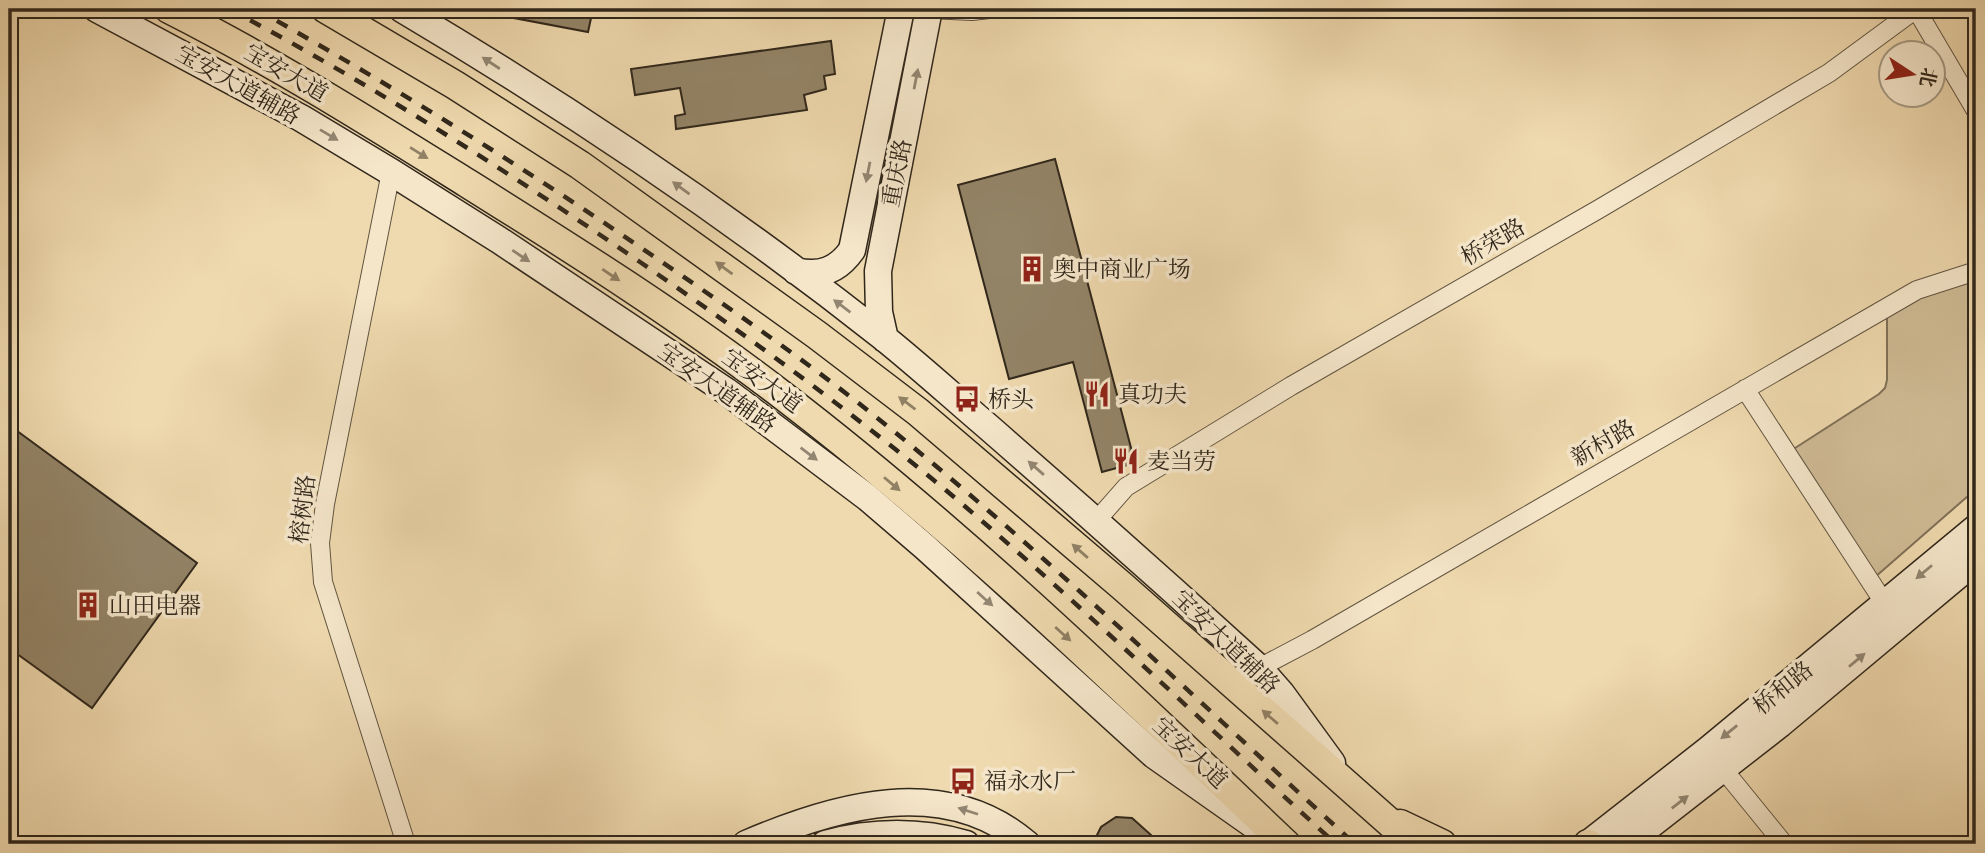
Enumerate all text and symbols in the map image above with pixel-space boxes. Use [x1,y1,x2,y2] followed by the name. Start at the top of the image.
[239,37,333,109] street label: 宝安大道
[1876,38,1946,108] north arrow
[171,39,305,131] street label: 宝安大道辅路
[482,56,501,69] one-way arrow
[1914,66,1941,89] text: 北
[910,68,921,90] one-way arrow
[319,129,338,141] one-way arrow
[876,136,918,210] street label: 重庆路
[410,147,429,160] one-way arrow
[863,161,874,183] one-way arrow
[672,181,690,195] one-way arrow
[1456,212,1530,272] street label: 桥荣路
[512,249,531,262] one-way arrow
[1017,254,1047,284] building icon: 奥中商业广场
[1053,255,1191,284] place label: 奥中商业广场
[715,261,733,275] one-way arrow
[601,269,621,282] one-way arrow
[834,299,852,314] one-way arrow
[652,337,782,439] street label: 宝安大道辅路
[716,342,808,420] street label: 宝安大道
[1082,379,1112,409] restaurant icon: 真功夫
[1118,380,1187,409] place label: 真功夫
[952,384,982,414] bus stop icon: 桥头
[988,385,1034,414] place label: 桥头
[898,397,916,411] one-way arrow
[1566,413,1640,473] street label: 新村路
[1111,446,1141,476] restaurant icon: 麦当劳
[800,447,818,462] one-way arrow
[1147,447,1216,476] place label: 麦当劳
[1027,461,1044,476] one-way arrow
[284,473,322,545] street label: 榕树路
[883,476,900,491] one-way arrow
[1071,543,1089,559] one-way arrow
[1915,564,1932,579] one-way arrow
[1166,584,1286,700] street label: 宝安大道辅路
[73,590,103,620] building icon: 山田电器
[109,591,201,620] place label: 山田电器
[976,591,993,607] one-way arrow
[1054,626,1072,642] one-way arrow
[1849,653,1866,668] one-way arrow
[1747,655,1819,721] street label: 桥和路
[1261,709,1279,725] one-way arrow
[1146,711,1234,795] street label: 宝安大道
[1721,724,1738,739] one-way arrow
[948,766,978,796] bus stop icon: 福永水厂
[984,767,1076,796] place label: 福永水厂
[1671,796,1689,810] one-way arrow
[958,806,979,816] one-way arrow

